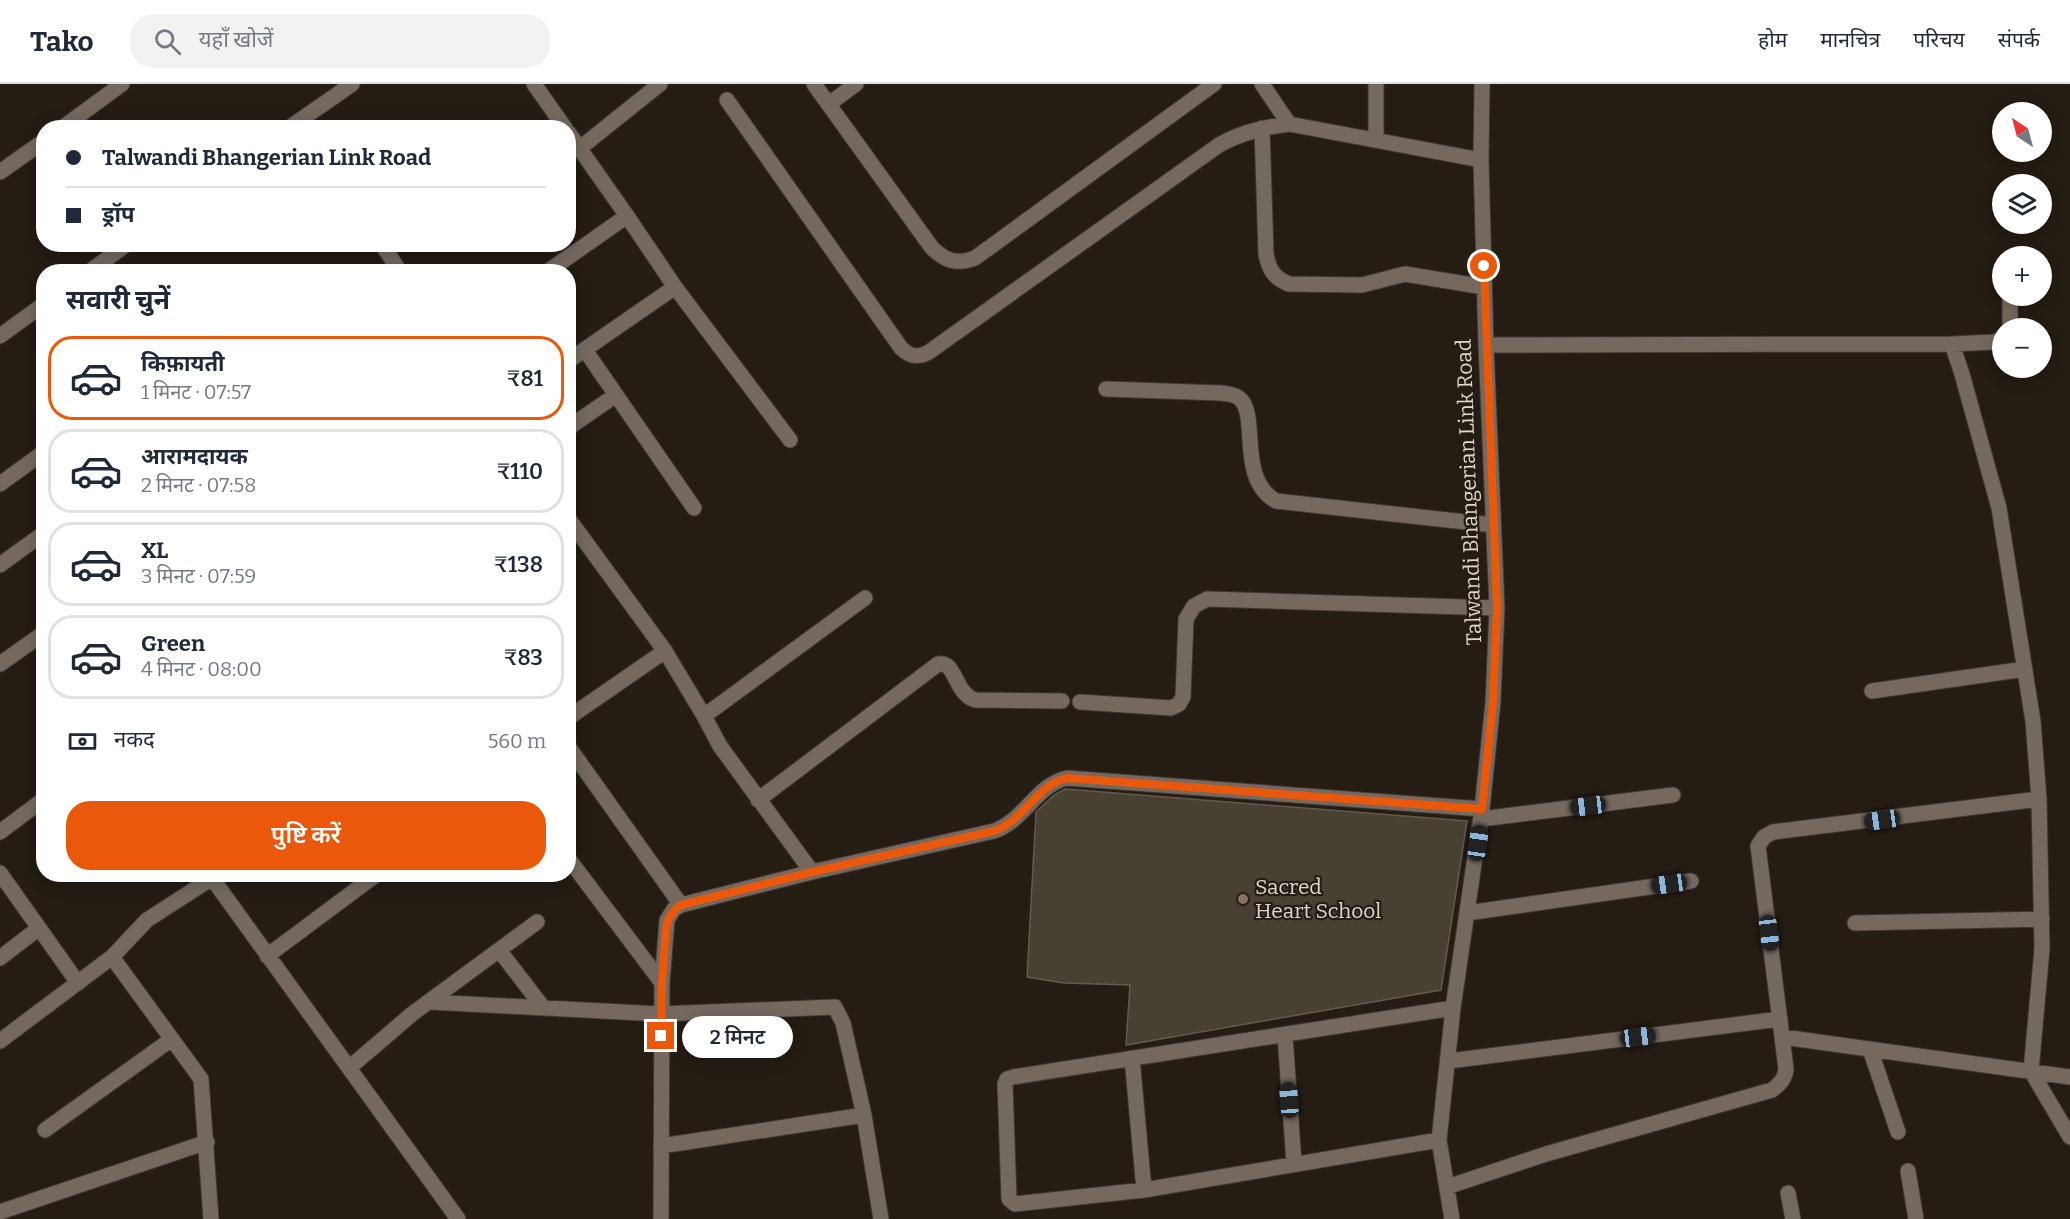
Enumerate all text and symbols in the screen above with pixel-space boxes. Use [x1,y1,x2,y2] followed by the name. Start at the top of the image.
[130,14,550,68] search box
[30,25,94,58] text: Tako
[151,25,184,58] icon: search
[199,26,273,53] text: यहाँ खोजें
[1758,27,1787,53] text: होम
[1820,27,1880,53] text: मानचित्र
[1913,27,1965,53] text: परिचय
[1998,27,2040,53] text: संपर्क
[1992,102,2052,162] north arrow
[1992,102,2052,378] map controls
[102,144,431,171] text: Talwandi Bhangerian Link Road
[1992,174,2052,234] button: layers
[102,201,135,228] text: ड्रॉप
[1992,246,2052,306] button: +
[1470,252,1497,279] route start
[66,284,170,316] text: सवारी चुनें
[1992,318,2052,378] button: −
[1451,338,1487,646] street label: Talwandi Bhangerian Link Road
[141,350,225,377] text: किफ़ायती
[69,351,123,405] icon: car
[507,365,543,392] text: ₹81
[141,380,251,404] text: 1 मिनट · 07:57
[141,443,248,470] text: आरामदायक
[69,444,123,498] icon: car
[496,458,543,485] text: ₹110
[141,473,256,497] text: 2 मिनट · 07:58
[69,537,123,591] icon: car
[141,537,168,564] text: XL
[494,551,543,578] text: ₹138
[141,564,256,588] text: 3 मिनट · 07:59
[69,630,123,684] icon: car
[141,630,205,657] text: Green
[504,644,543,671] text: ₹83
[141,657,262,681] text: 4 मिनट · 08:00
[66,725,99,758] icon: cash
[114,726,155,753] text: नकद
[488,729,546,753] text: 560 m
[1569,795,1607,817] car
[66,801,546,870] button: पुष्टि करें
[1863,809,1901,831] car
[1467,824,1489,862] car
[1650,873,1688,895] car
[1255,874,1381,924] place label: Sacred Heart School
[1236,892,1250,906] marker: Sacred Heart School
[1758,914,1780,952] car
[682,1015,793,1057] callout: 2 मिनट
[647,1022,674,1049] route end
[710,1025,765,1049] text: 2 मिनट
[1619,1026,1657,1048] car
[1279,1081,1299,1119] car

